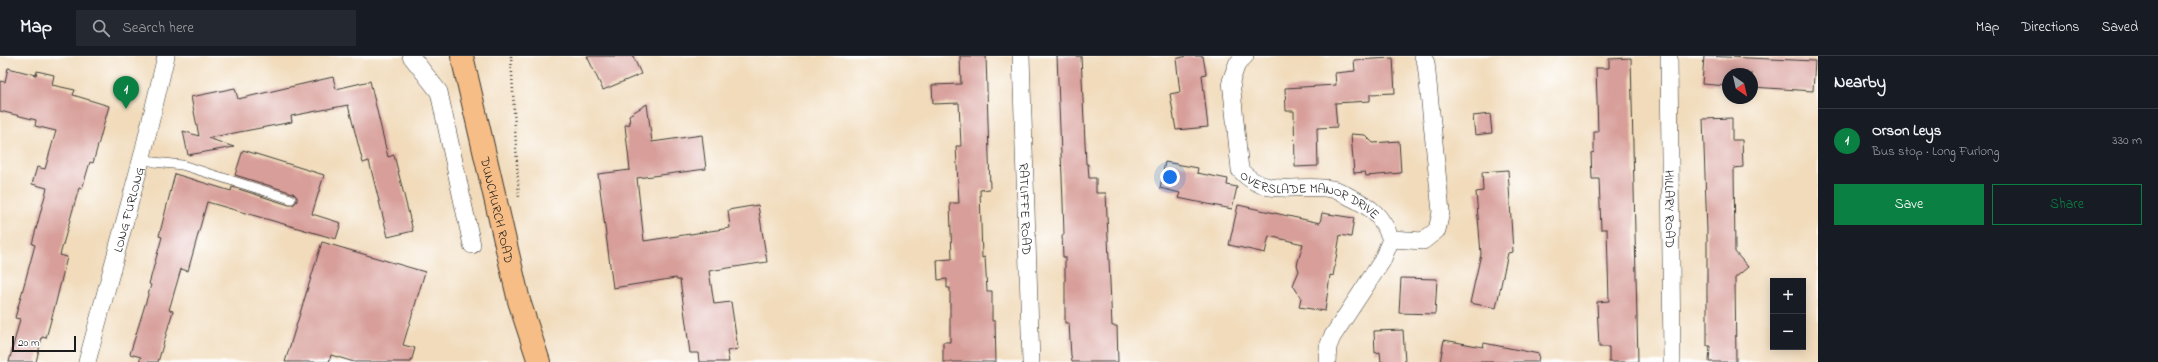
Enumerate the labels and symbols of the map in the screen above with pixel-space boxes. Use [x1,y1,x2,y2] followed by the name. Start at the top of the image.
[1722,68,1758,104] north arrow
[113,76,139,109] pin: 1
[475,154,518,265] street label: DUNCHURCH ROAD
[1014,163,1035,255] street label: RATLIFFE ROAD
[109,165,150,255] street label: LONG FURLONG
[1160,167,1180,187] your location
[1235,167,1384,224] street label: OVERSLADE MANOR DRIVE
[1659,170,1679,248] street label: HILLARY ROAD
[12,334,76,353] scale bar

